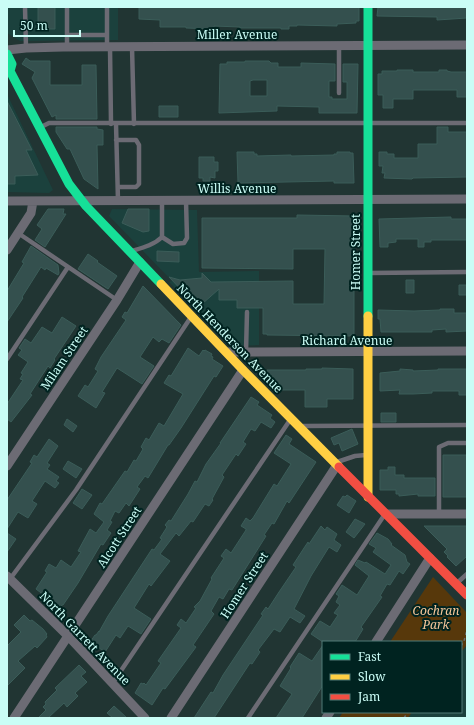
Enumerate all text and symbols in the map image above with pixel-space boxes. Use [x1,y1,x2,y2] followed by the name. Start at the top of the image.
[14,12,80,38] scale bar
[20,17,48,34] text: 50 m
[197,26,277,43] street label: Miller Avenue
[197,180,277,197] street label: Willis Avenue
[347,214,364,290] street label: Homer Street
[173,280,287,396] street label: North Henderson Avenue
[36,323,92,393] street label: Milam Street
[301,332,393,349] street label: Richard Avenue
[93,503,145,571] street label: Alcott Street
[216,548,272,622] street label: Homer Street
[36,587,134,689] street label: North Garrett Avenue
[413,602,459,633] park label: Cochran Park
[322,641,462,713] legend
[358,648,381,665] text: Fast
[358,668,386,685] text: Slow
[357,688,380,705] text: Jam

